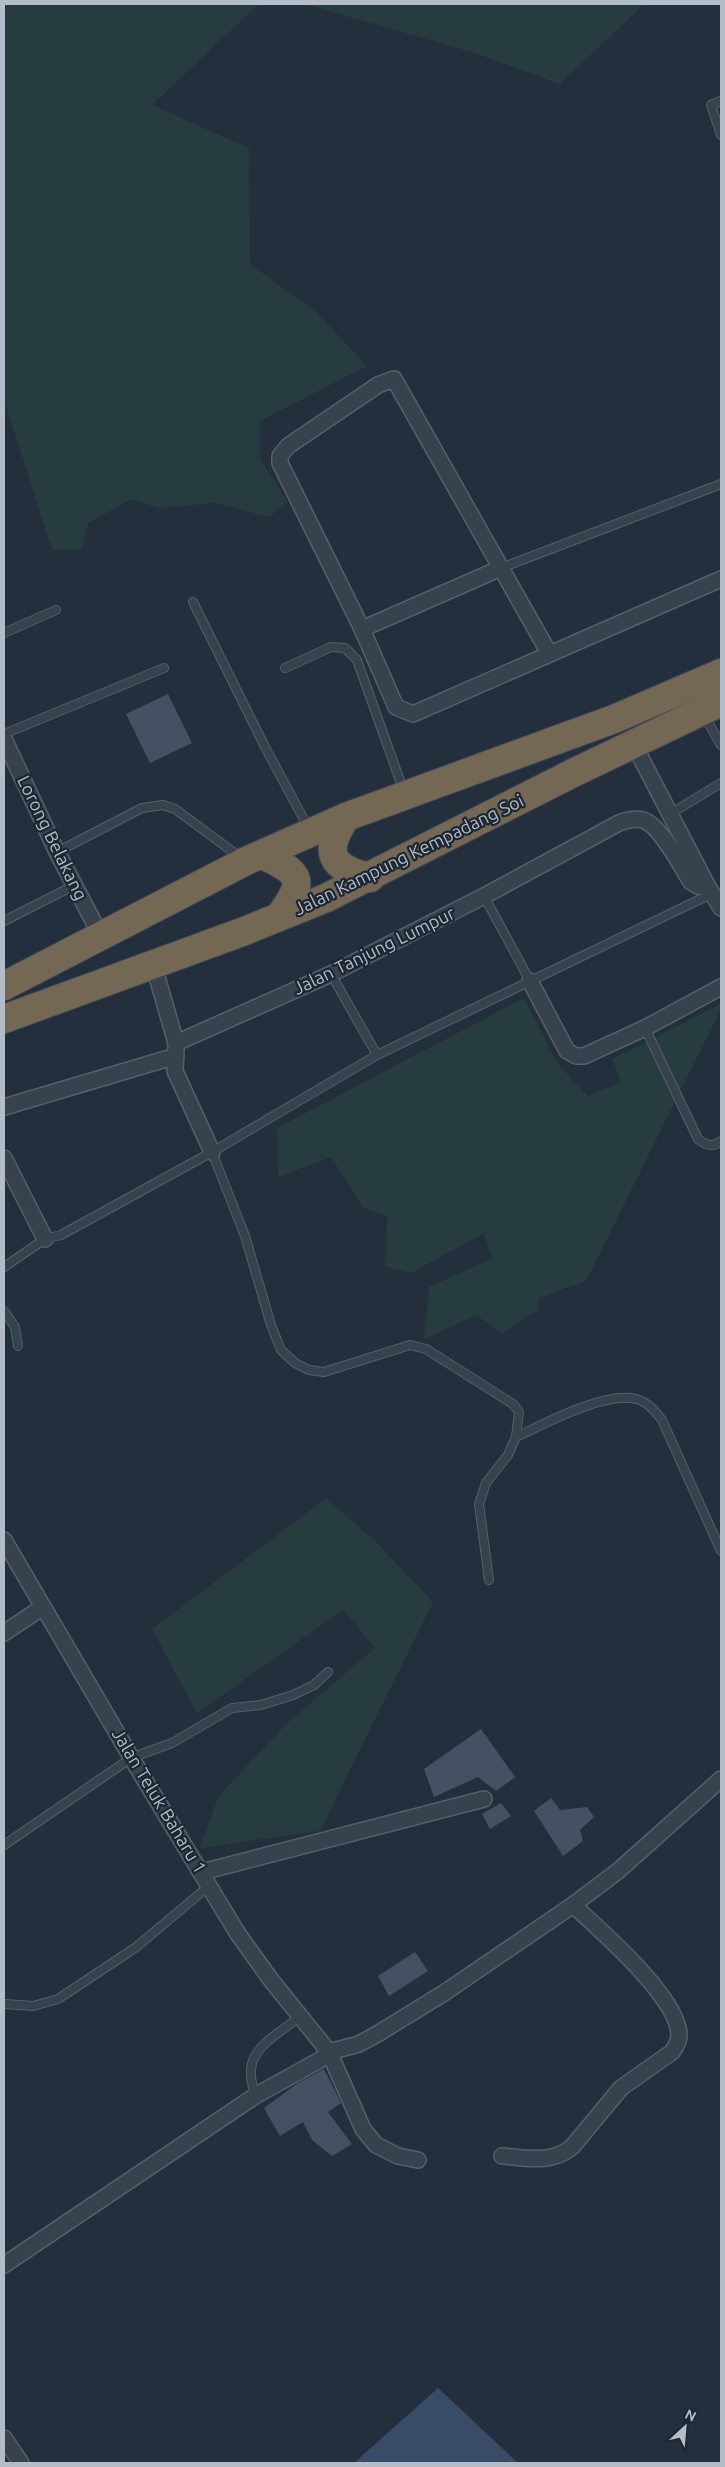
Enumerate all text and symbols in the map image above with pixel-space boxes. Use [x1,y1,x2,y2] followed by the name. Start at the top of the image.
[14,772,92,903] street label: Lorong Belakang
[291,790,526,918] street label: Jalan Kampung Kempadang Soi
[289,902,458,998] street label: Jalan Tanjung Lumpur
[109,1724,211,1877] street label: Jalan Teluk Baharu 1
[660,2402,710,2452] north arrow
[682,2406,699,2425] text: N

